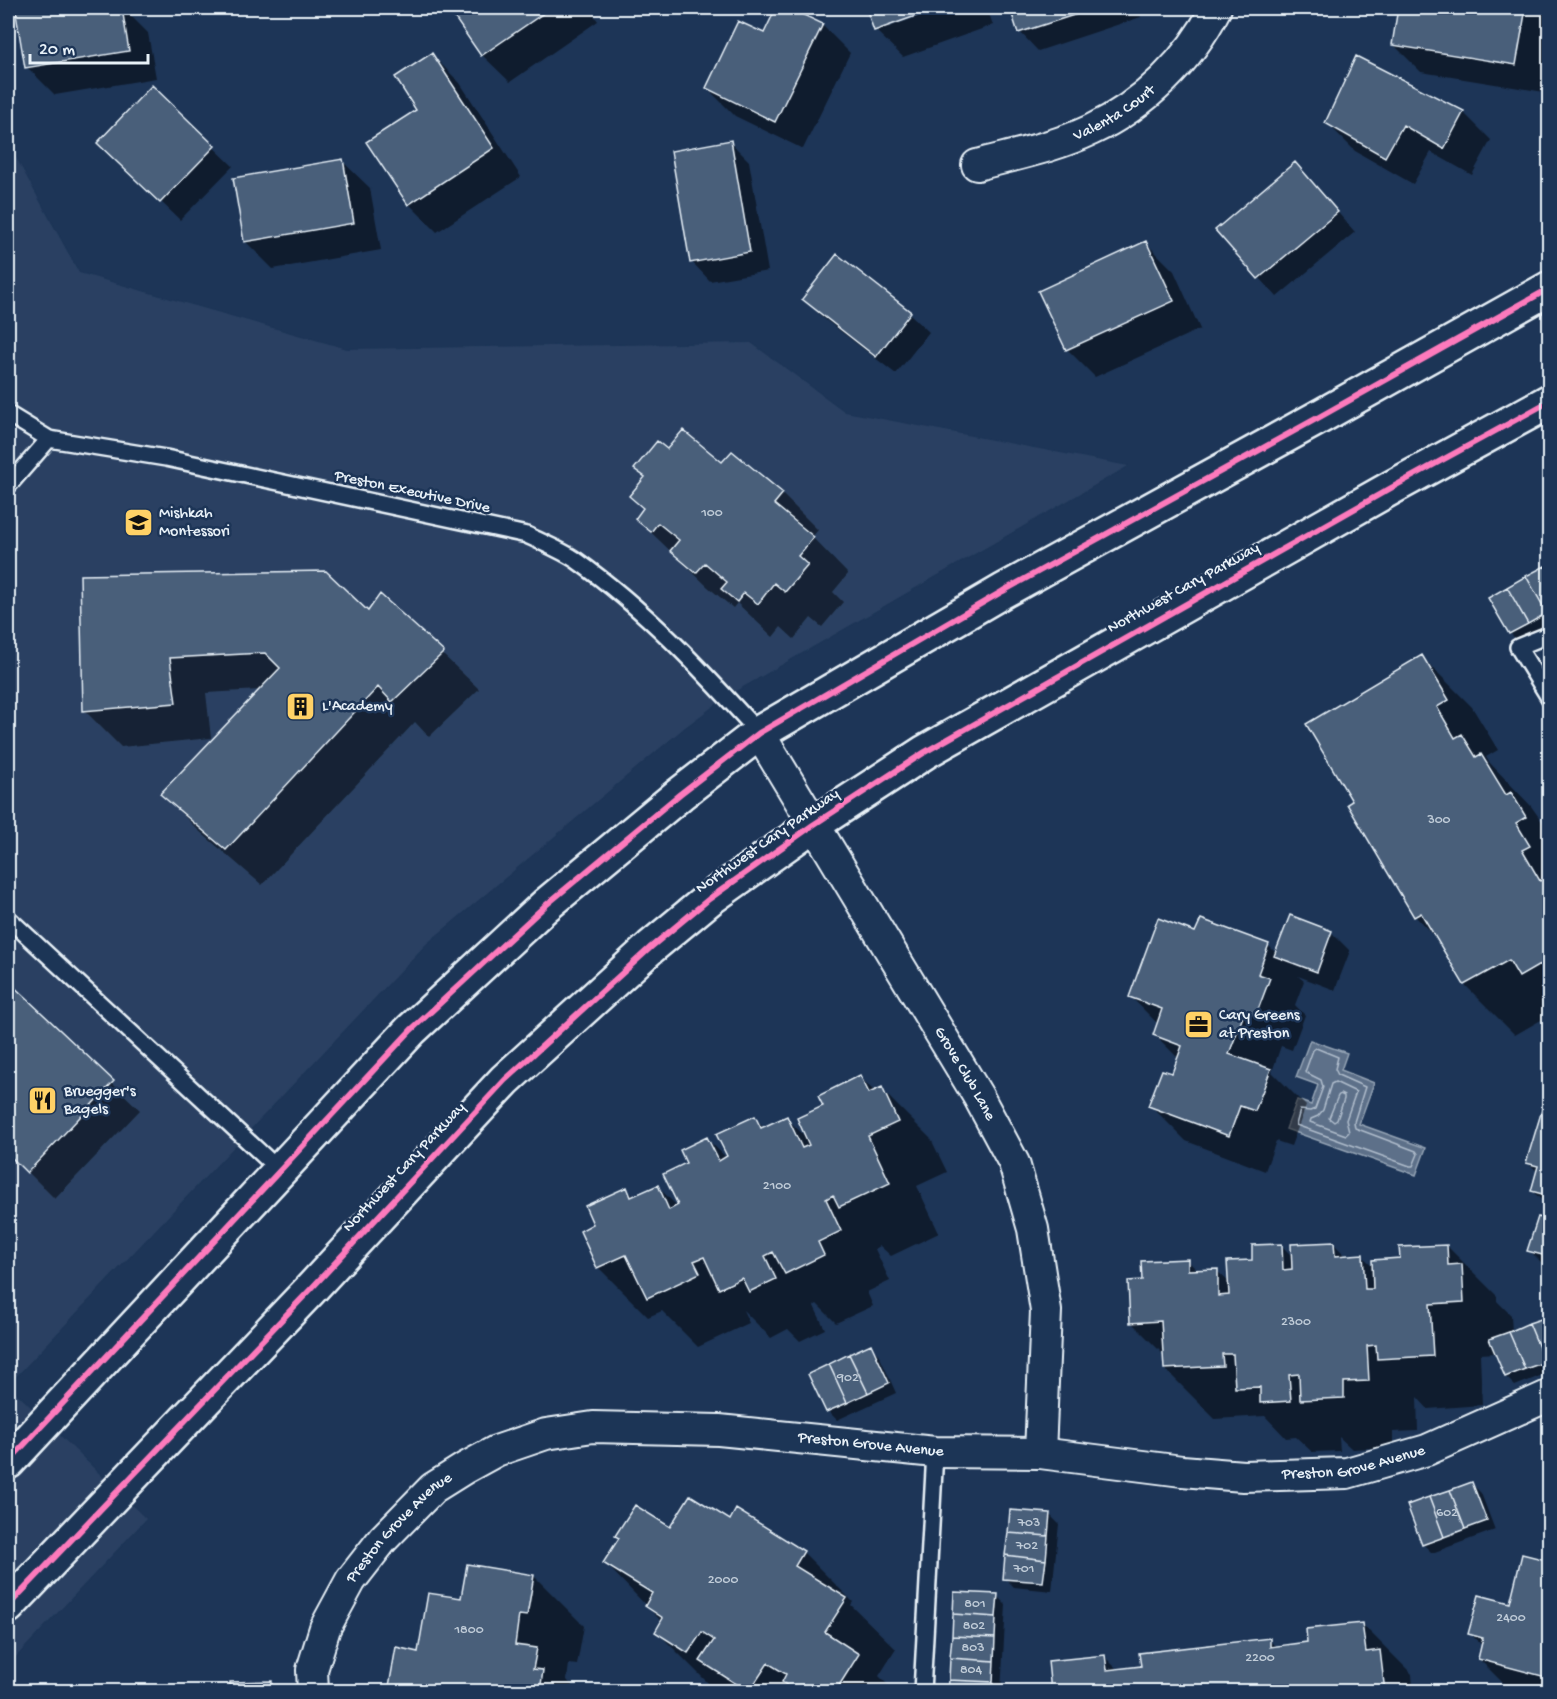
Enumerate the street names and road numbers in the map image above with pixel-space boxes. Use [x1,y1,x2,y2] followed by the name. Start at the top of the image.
[1070,81,1161,146] street label: Valenta Court
[332,467,492,519] street label: Preston Executive Drive
[1105,539,1263,639] street label: Northwest Cary Parkway
[693,785,844,899] street label: Northwest Cary Parkway
[929,1024,999,1125] street label: Grove Club Lane
[340,1099,470,1237] street label: Northwest Cary Parkway
[796,1428,944,1462] street label: Preston Grove Avenue
[1281,1441,1428,1484] street label: Preston Grove Avenue
[342,1468,457,1588] street label: Preston Grove Avenue

